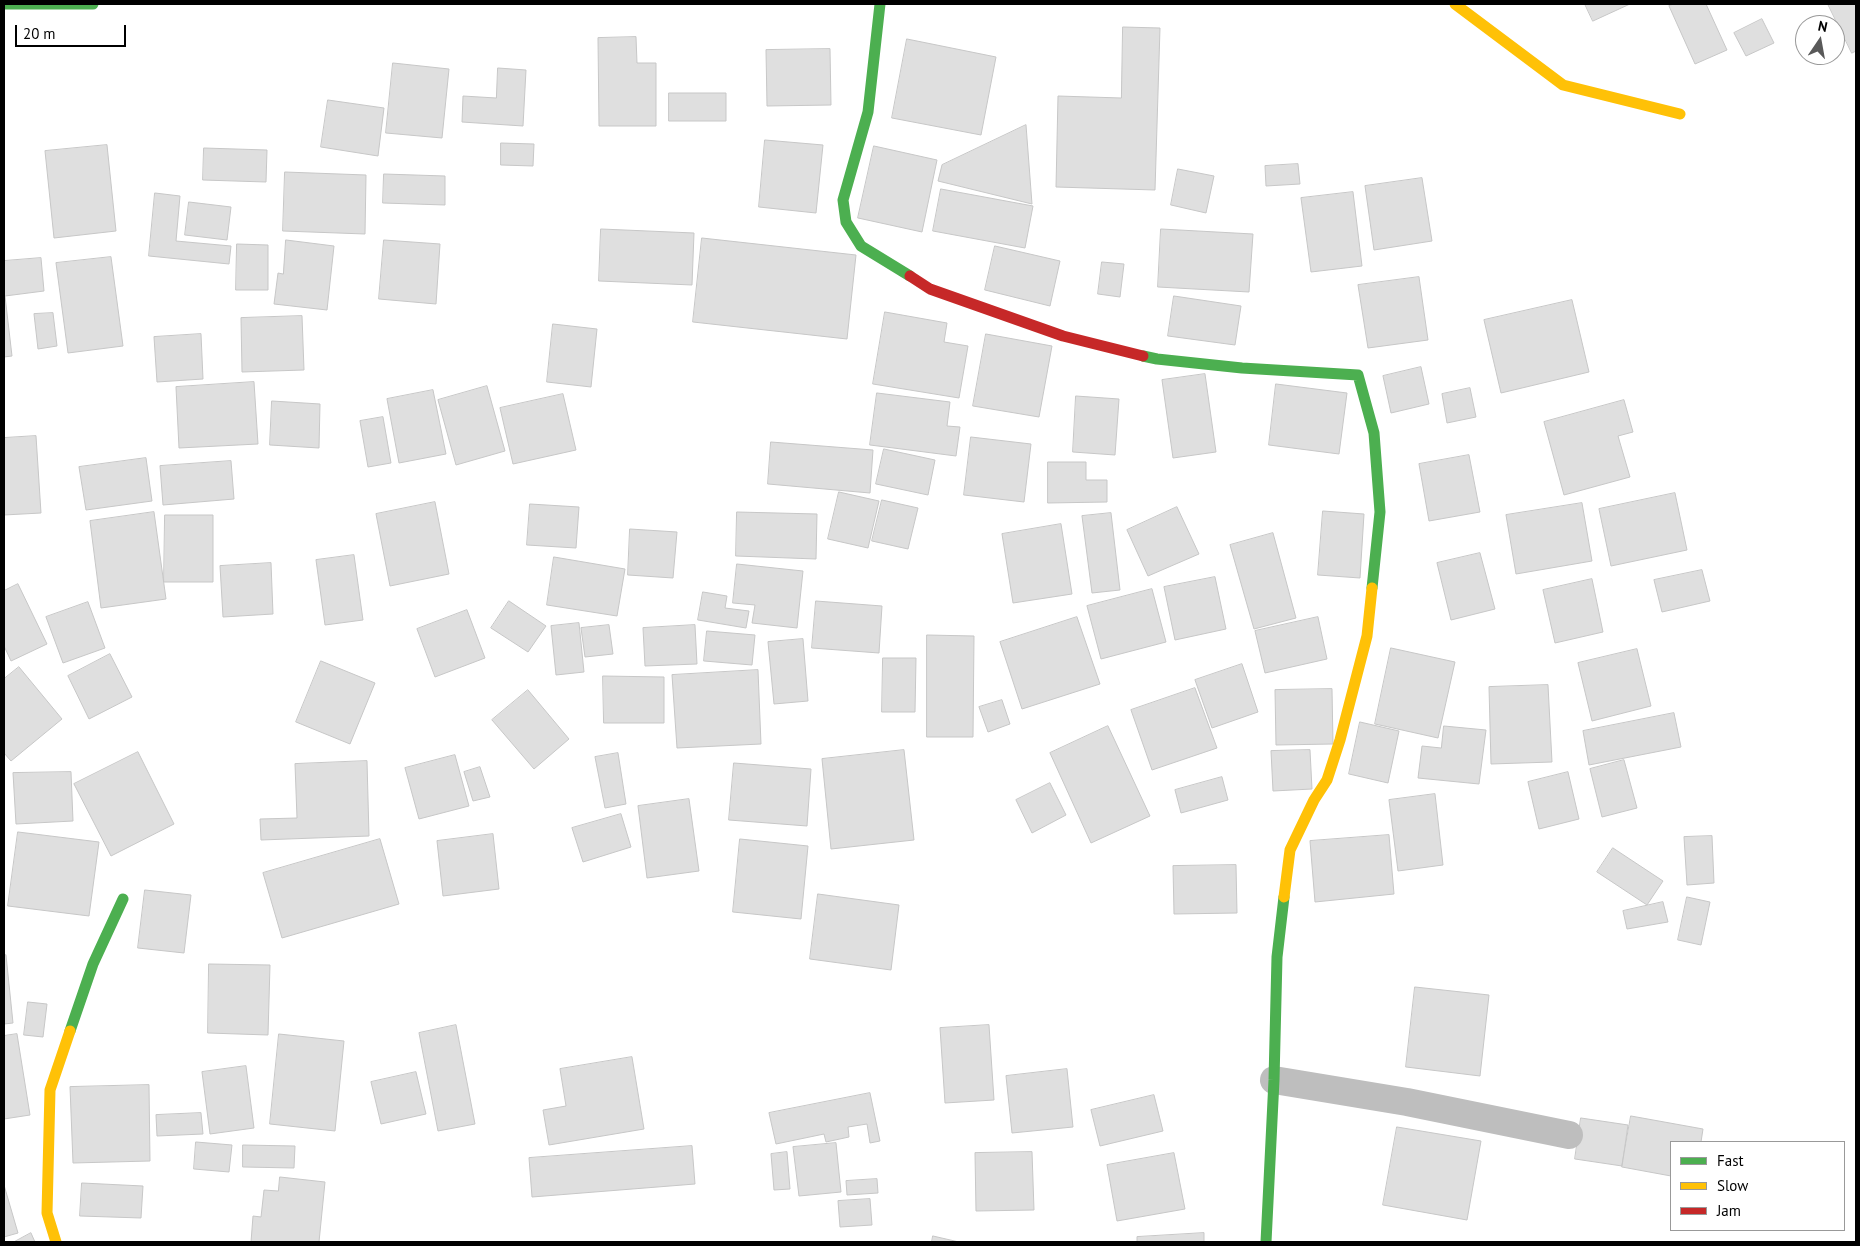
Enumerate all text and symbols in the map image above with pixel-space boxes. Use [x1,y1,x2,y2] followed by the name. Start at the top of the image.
[18,15,129,47] scale bar
[1795,15,1845,65] north arrow
[1817,17,1829,36] text: N
[23,24,56,43] text: 20 m
[1670,1141,1845,1231] legend
[1717,1151,1744,1170] text: Fast
[1717,1176,1748,1195] text: Slow
[1717,1201,1741,1220] text: Jam

